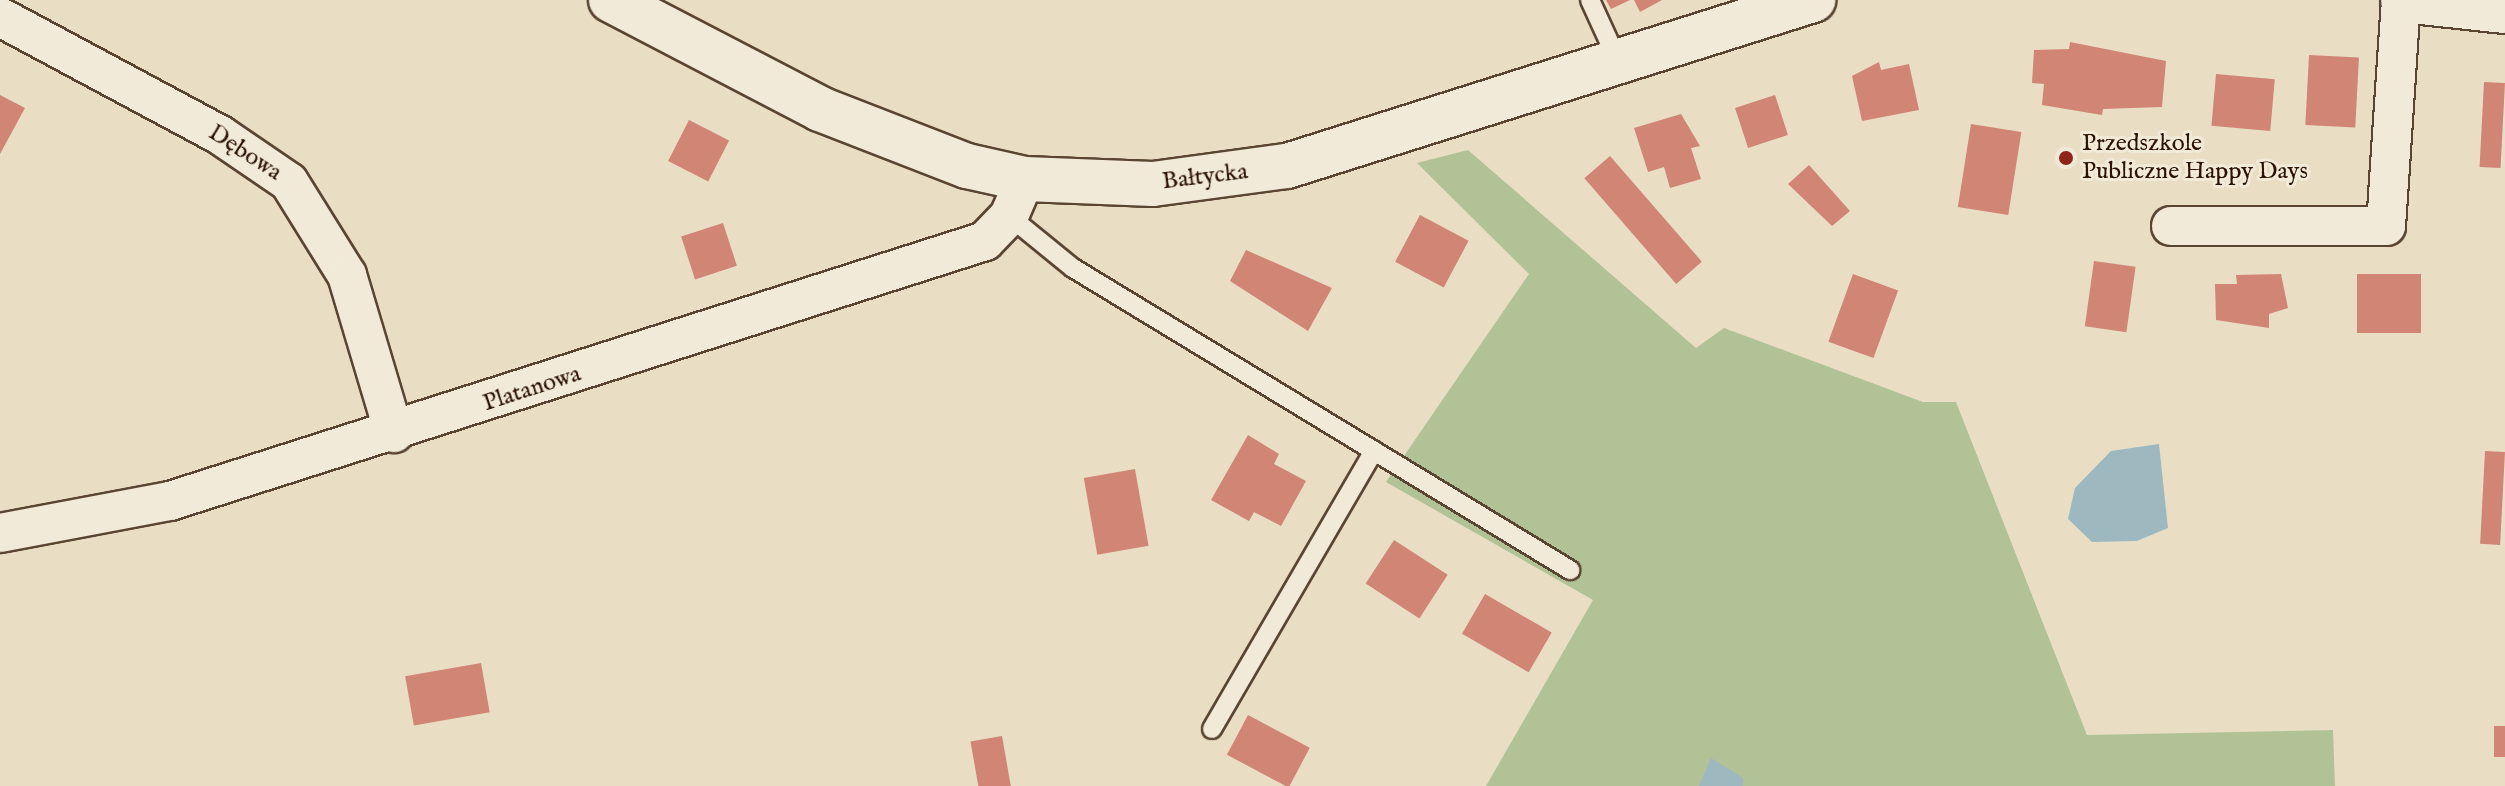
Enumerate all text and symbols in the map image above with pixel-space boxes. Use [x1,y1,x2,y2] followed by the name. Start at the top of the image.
[203,119,287,187] street label: Dębowa
[2082,130,2308,186] place label: Przedszkole Publiczne Happy Days
[2057,149,2075,167] marker: Przedszkole Publiczne Happy Days
[1161,157,1249,197] street label: Bałtycka
[480,360,584,418] street label: Platanowa

